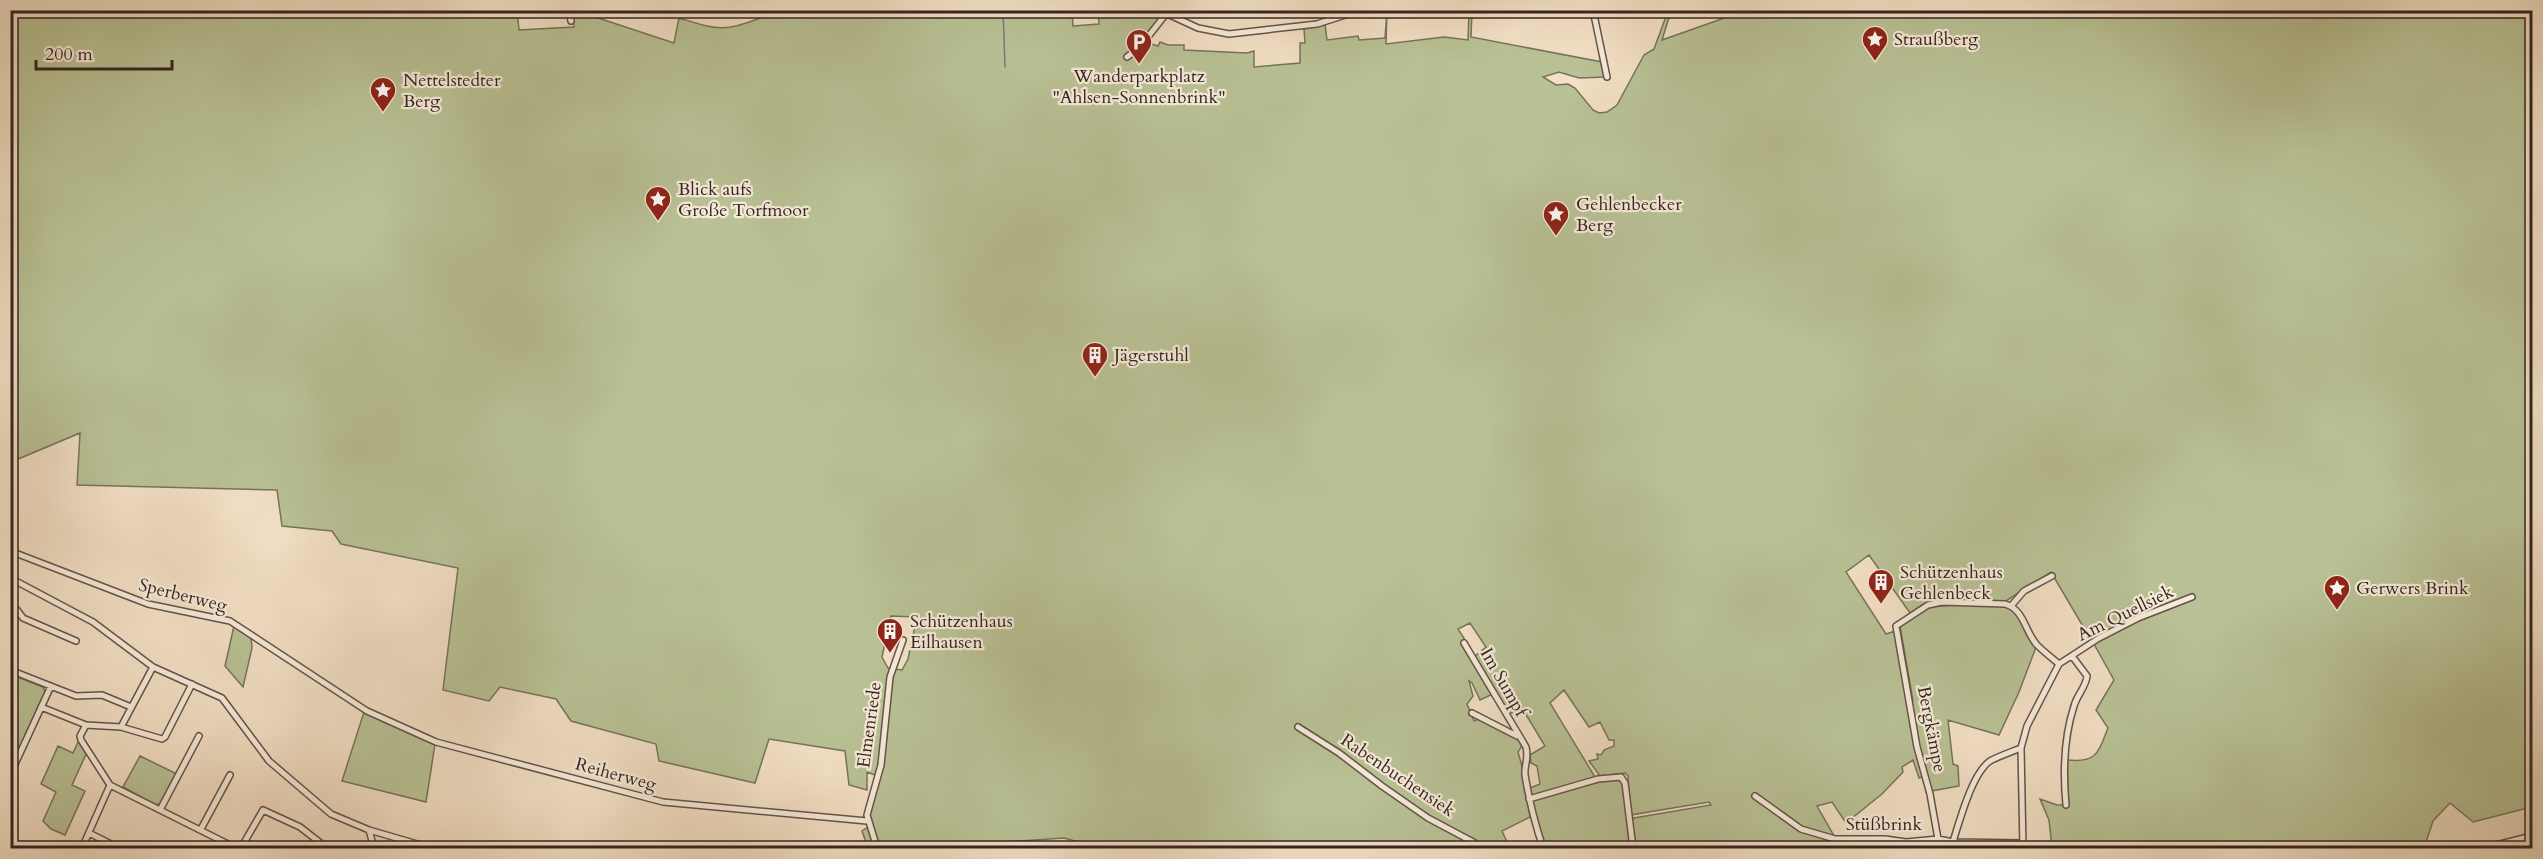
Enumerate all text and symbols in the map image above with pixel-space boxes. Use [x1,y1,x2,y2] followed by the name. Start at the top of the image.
[1860,24,1890,62] place icon: Straußberg
[1124,27,1154,65] parking icon: Wanderparkplatz "Ahlsen-Sonnenbrink"
[1894,27,1979,52] place label: Straußberg
[36,33,172,71] scale bar
[45,42,93,67] text: 200 m
[1052,64,1226,110] place label: Wanderparkplatz "Ahlsen-Sonnenbrink"
[403,68,501,114] place label: Nettelstedter Berg
[368,75,398,113] place icon: Nettelstedter Berg
[678,177,809,223] place label: Blick aufs Große Torfmoor
[643,184,673,222] place icon: Blick aufs Große Torfmoor
[1576,192,1682,238] place label: Gehlenbecker Berg
[1541,199,1571,237] place icon: Gehlenbecker Berg
[1080,340,1110,378] building icon: Jägerstuhl
[1111,343,1189,368] place label: Jägerstuhl
[1900,560,2003,606] place label: Schützenhaus Gehlenbeck
[1866,567,1896,605] building icon: Schützenhaus Gehlenbeck
[136,572,231,619] street label: Sperberweg
[2322,573,2352,611] place icon: Gerwers Brink
[2356,576,2469,601] place label: Gerwers Brink
[2073,579,2178,648] street label: Am Quellsiek
[910,609,1013,655] place label: Schützenhaus Eilhausen
[875,616,905,654] building icon: Schützenhaus Eilhausen
[1474,643,1535,724] street label: Im Sumpf
[851,680,888,770] street label: Elmenriede
[1911,684,1952,774] street label: Bergkämpe
[1336,728,1460,823] street label: Rabenbuchensiek
[573,752,660,798] street label: Reiherweg
[1846,812,1923,837] street label: Stüßbrink

